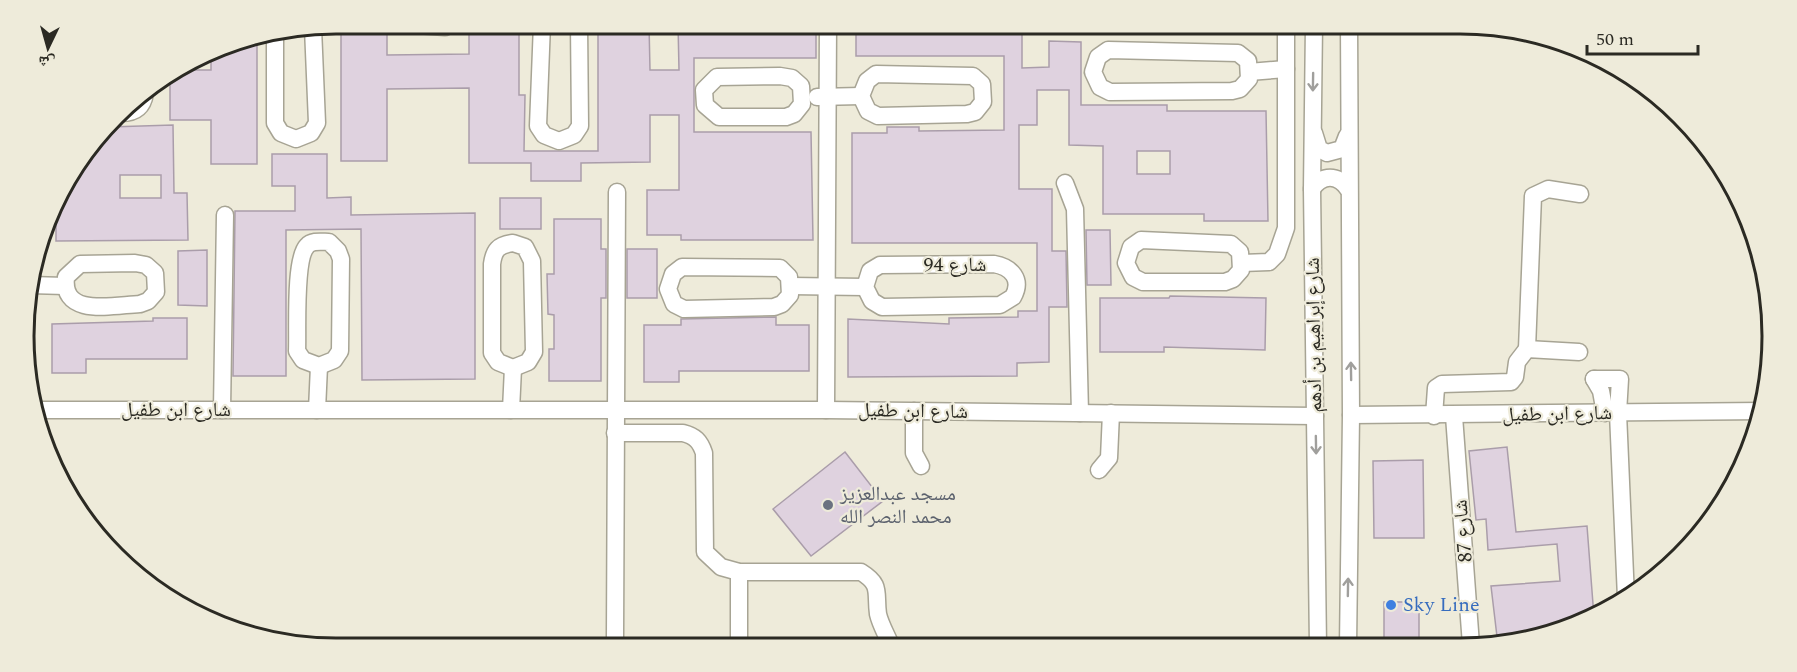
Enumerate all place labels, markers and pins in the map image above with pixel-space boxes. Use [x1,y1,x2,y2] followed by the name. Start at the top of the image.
[839,479,956,532] place label: مسجد عبدالعزيز محمد النصر الله
[821,498,835,512] marker: مسجد عبدالعزيز محمد النصر الله
[1403,590,1480,620] place label: Sky Line
[1384,598,1398,612] marker: Sky Line

